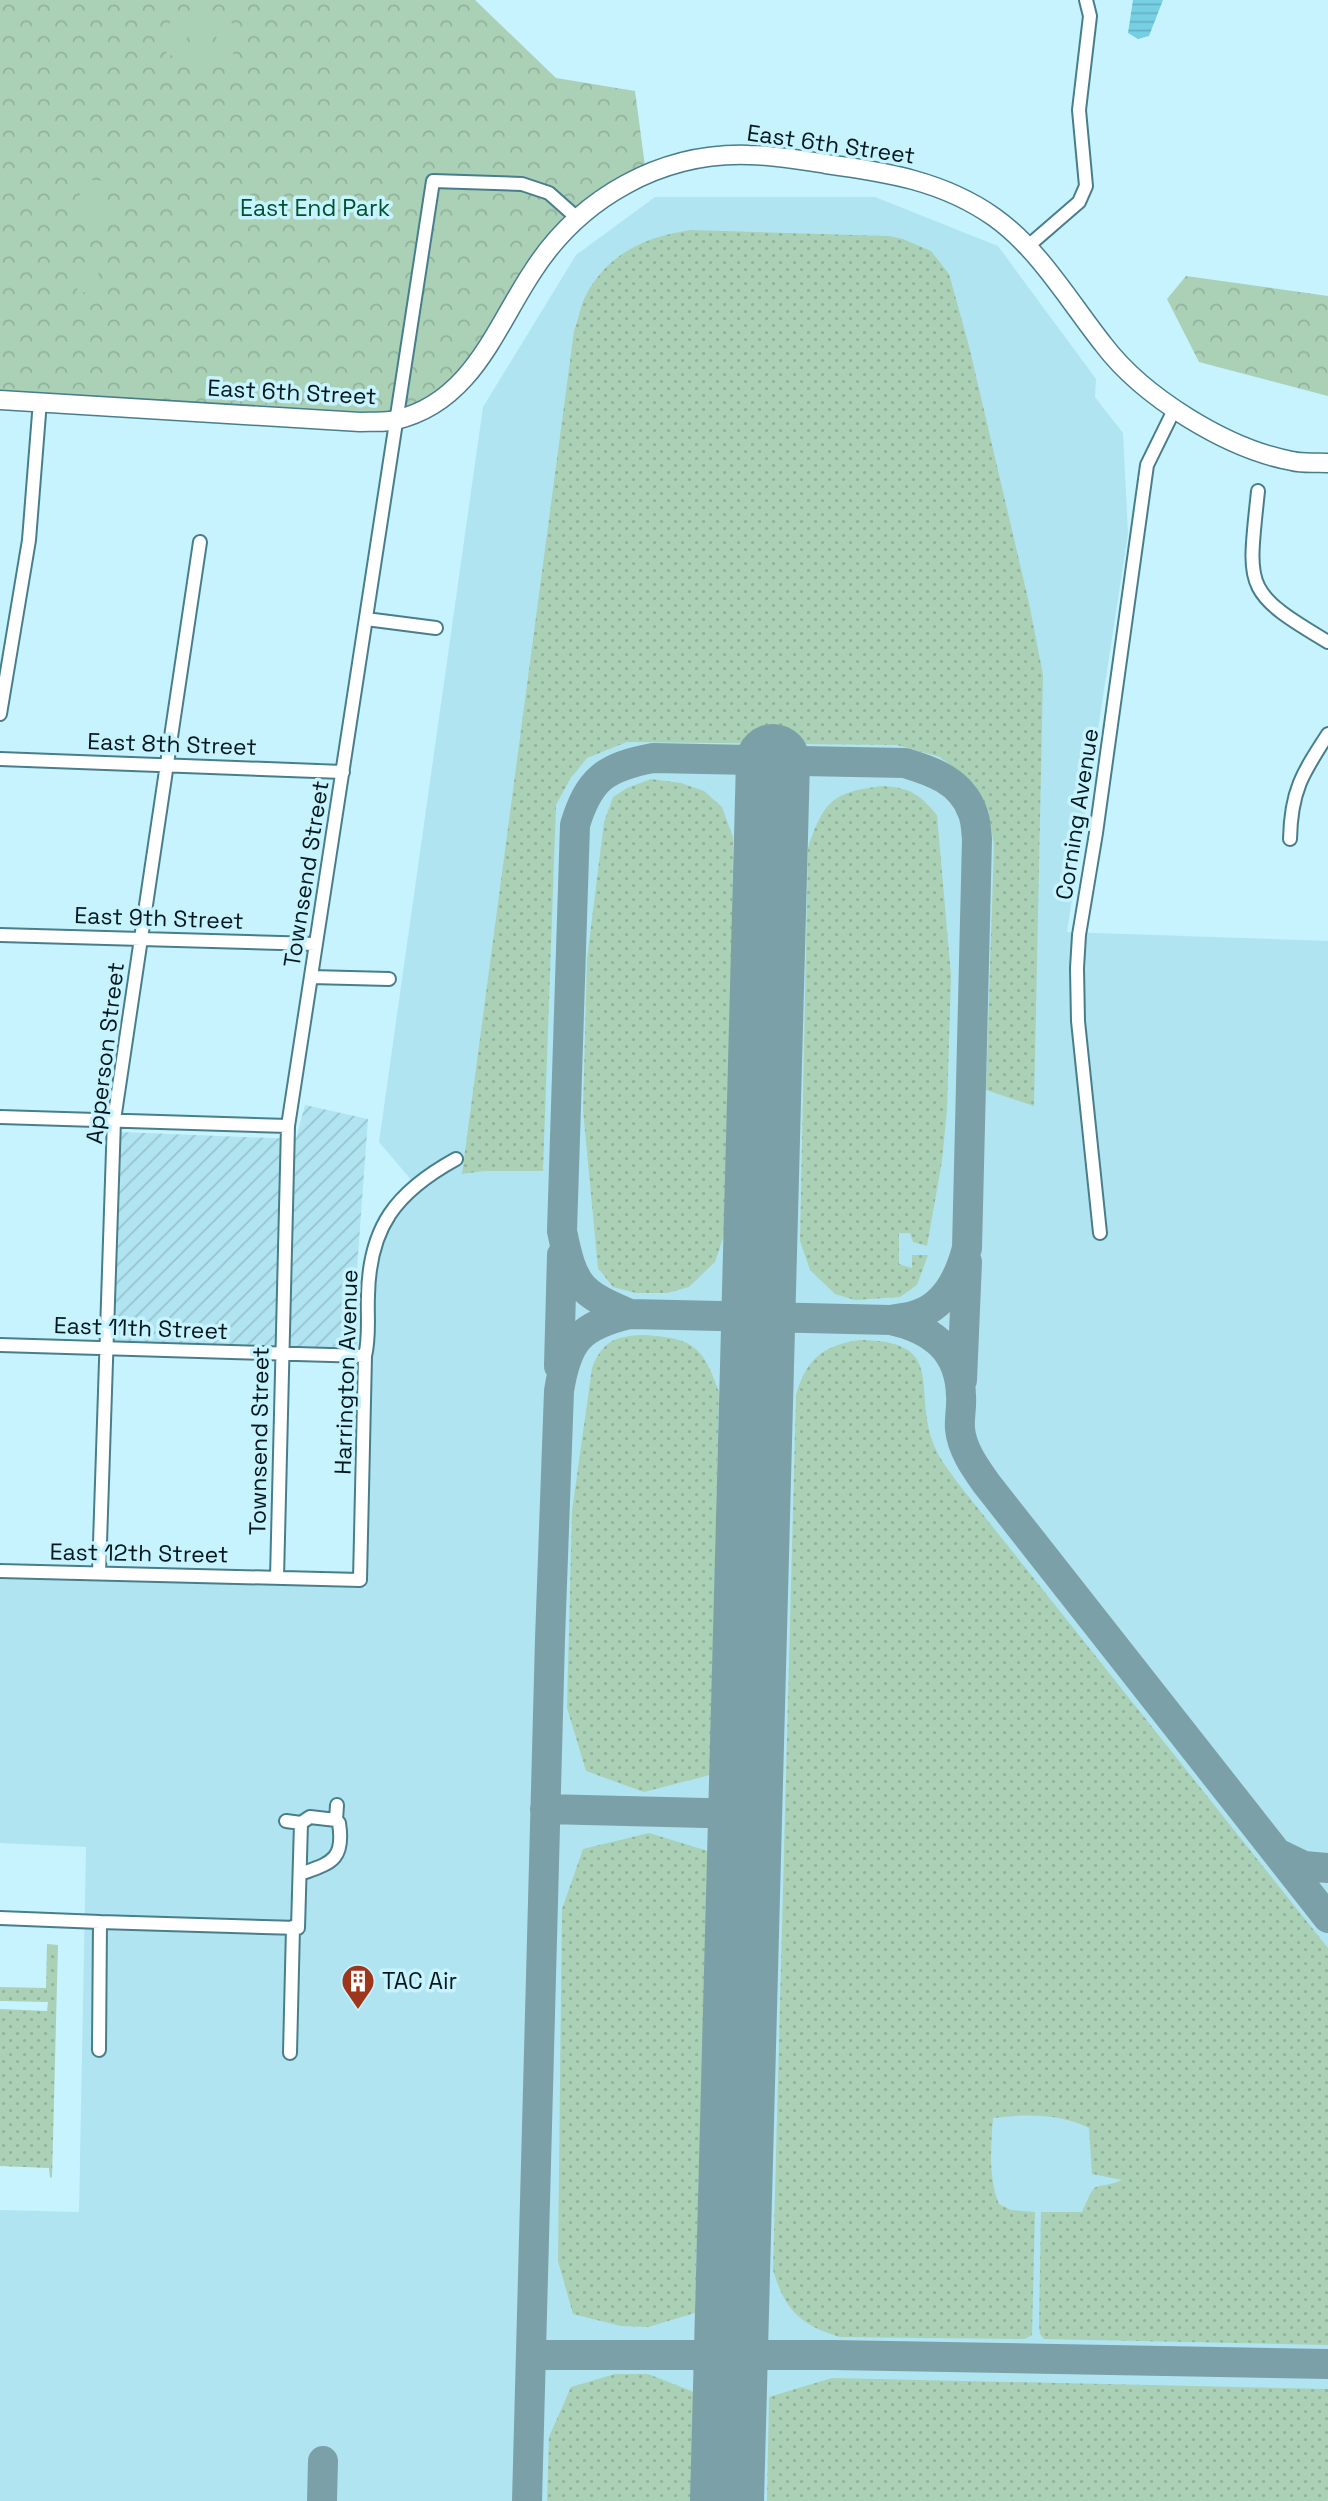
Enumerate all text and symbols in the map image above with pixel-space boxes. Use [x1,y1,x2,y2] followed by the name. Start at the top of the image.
[745,117,917,171] street label: East 6th Street
[240,193,390,223] park label: East End Park
[207,373,377,411] street label: East 6th Street
[87,726,257,762] street label: East 8th Street
[1049,726,1105,902] street label: Corning Avenue
[276,779,336,969] street label: Townsend Street
[74,900,244,936] street label: East 9th Street
[79,960,131,1146] street label: Apperson Street
[327,1269,365,1475] street label: Harrington Avenue
[53,1310,229,1346] street label: East 11th Street
[242,1346,276,1536] street label: Townsend Street
[49,1536,229,1570] street label: East 12th Street
[339,1962,377,2011] building icon: TAC Air
[382,1966,457,1996] place label: TAC Air

